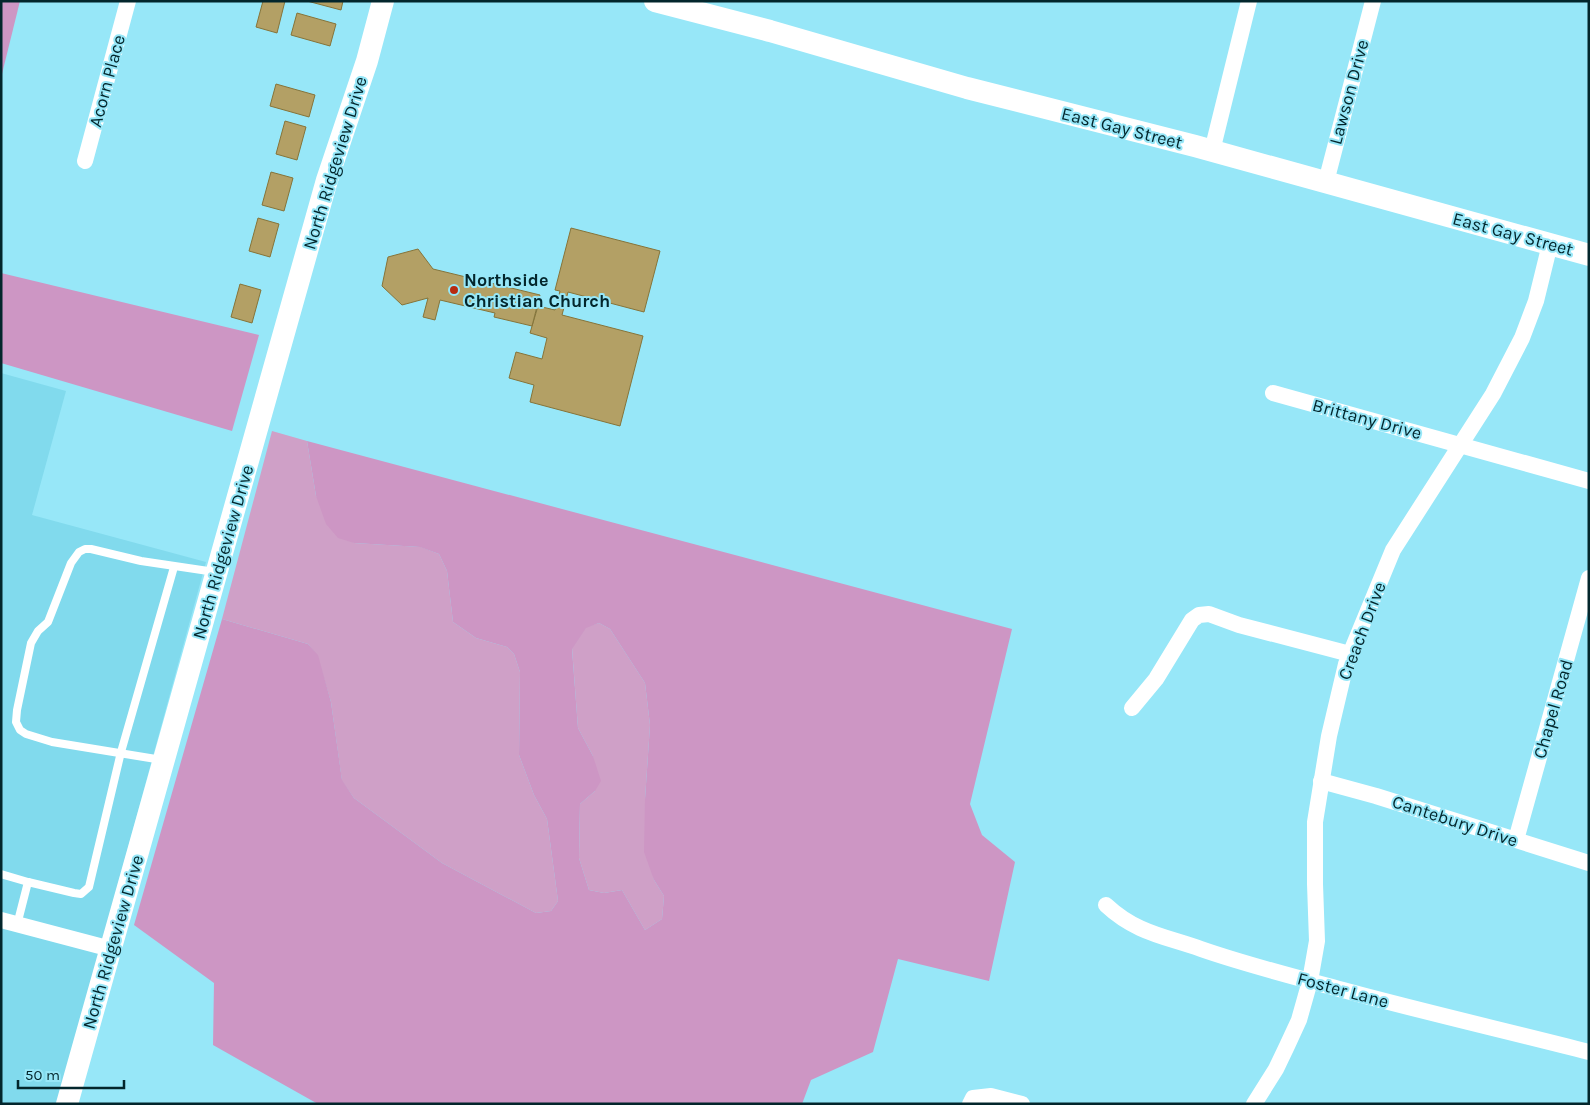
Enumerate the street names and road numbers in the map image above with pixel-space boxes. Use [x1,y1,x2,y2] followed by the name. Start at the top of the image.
[84,32,130,130] street label: Acorn Place
[1324,37,1374,147] street label: Lawson Drive
[298,74,372,252] street label: North Ridgeview Drive
[1059,102,1185,154] street label: East Gay Street
[1450,207,1576,261] street label: East Gay Street
[1310,394,1424,444] street label: Brittany Drive
[188,462,258,642] street label: North Ridgeview Drive
[1333,579,1391,683] street label: Creach Drive
[1528,657,1578,761] street label: Chapel Road
[1389,790,1521,852] street label: Cantebury Drive
[78,852,148,1032] street label: North Ridgeview Drive
[1295,967,1391,1013] street label: Foster Lane

